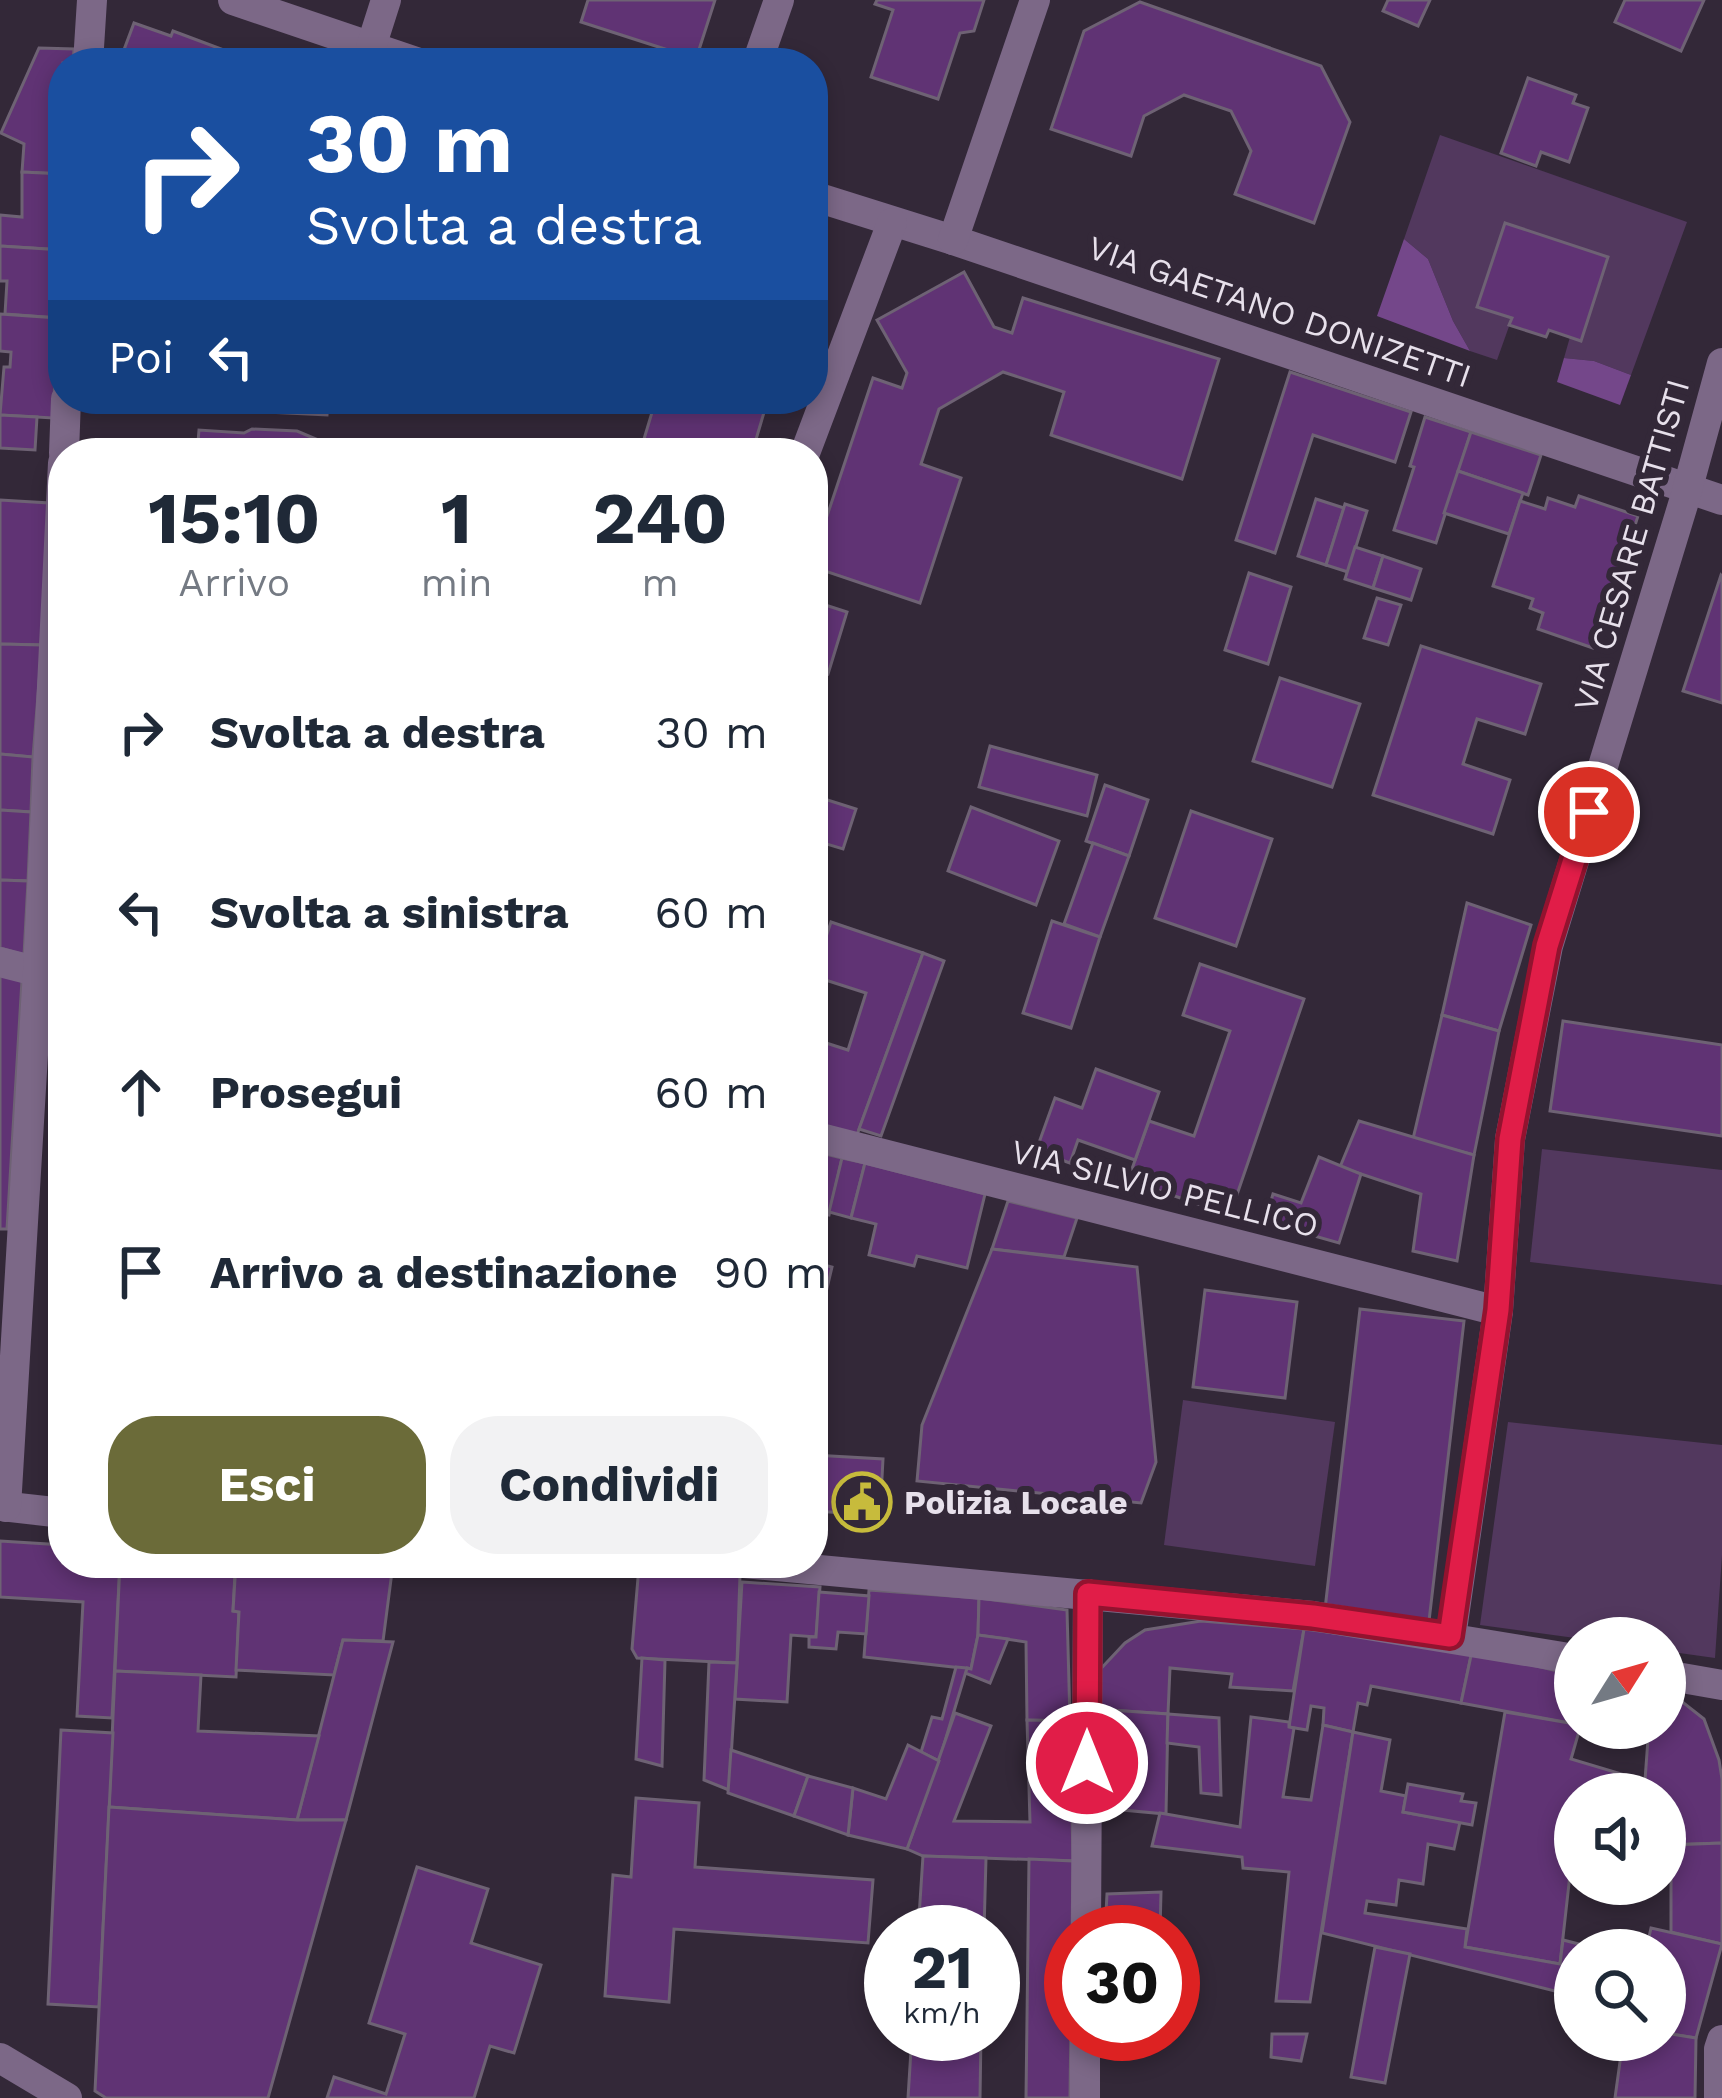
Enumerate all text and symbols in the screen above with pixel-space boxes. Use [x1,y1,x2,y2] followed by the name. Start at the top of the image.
[306,94,513,192] text: 30 m
[108,96,264,252] icon: right
[306,194,702,257] text: Svolta a destra
[1083,228,1476,395] street label: VIA GAETANO DONIZETTI
[198,324,264,390] icon: left
[108,331,174,384] text: Poi
[1565,375,1697,715] street label: VIA CESARE BATTISTI
[148,476,320,560] text: 15:10
[441,476,472,560] text: 1
[593,476,728,560] text: 240
[179,560,290,605] text: Arrivo
[421,560,492,605] text: min
[642,560,679,605] text: m
[108,699,174,765] icon: right
[210,706,545,759] text: Svolta a destra
[656,706,768,759] text: 30 m
[1538,761,1640,863] pin
[1556,779,1622,845] icon: arrive
[108,879,174,945] icon: left
[210,886,569,939] text: Svolta a sinistra
[654,886,768,939] text: 60 m
[108,1059,174,1125] icon: ahead
[210,1066,402,1119] text: Prosegui
[654,1066,768,1119] text: 60 m
[1007,1131,1322,1245] street label: VIA SILVIO PELLICO
[108,1239,174,1305] icon: arrive
[210,1246,678,1299] text: Arrivo a destinazione
[714,1246,828,1299] text: 90 m
[108,1416,426,1554] button: Esci
[450,1416,768,1554] button: Condividi
[831,1471,893,1533] public building icon: Polizia Locale
[904,1483,1128,1522] place label: Polizia Locale
[1554,1617,1686,1749] north arrow
[1554,1617,1686,2061] map controls
[1024,1700,1150,1826] position arrow
[1554,1773,1686,1905] button: sound
[1044,1905,1200,2061] speed limit sign: 30
[1554,1929,1686,2061] button: search
[911,1932,973,2003] text: 21
[903,1995,981,2030] text: km/h

